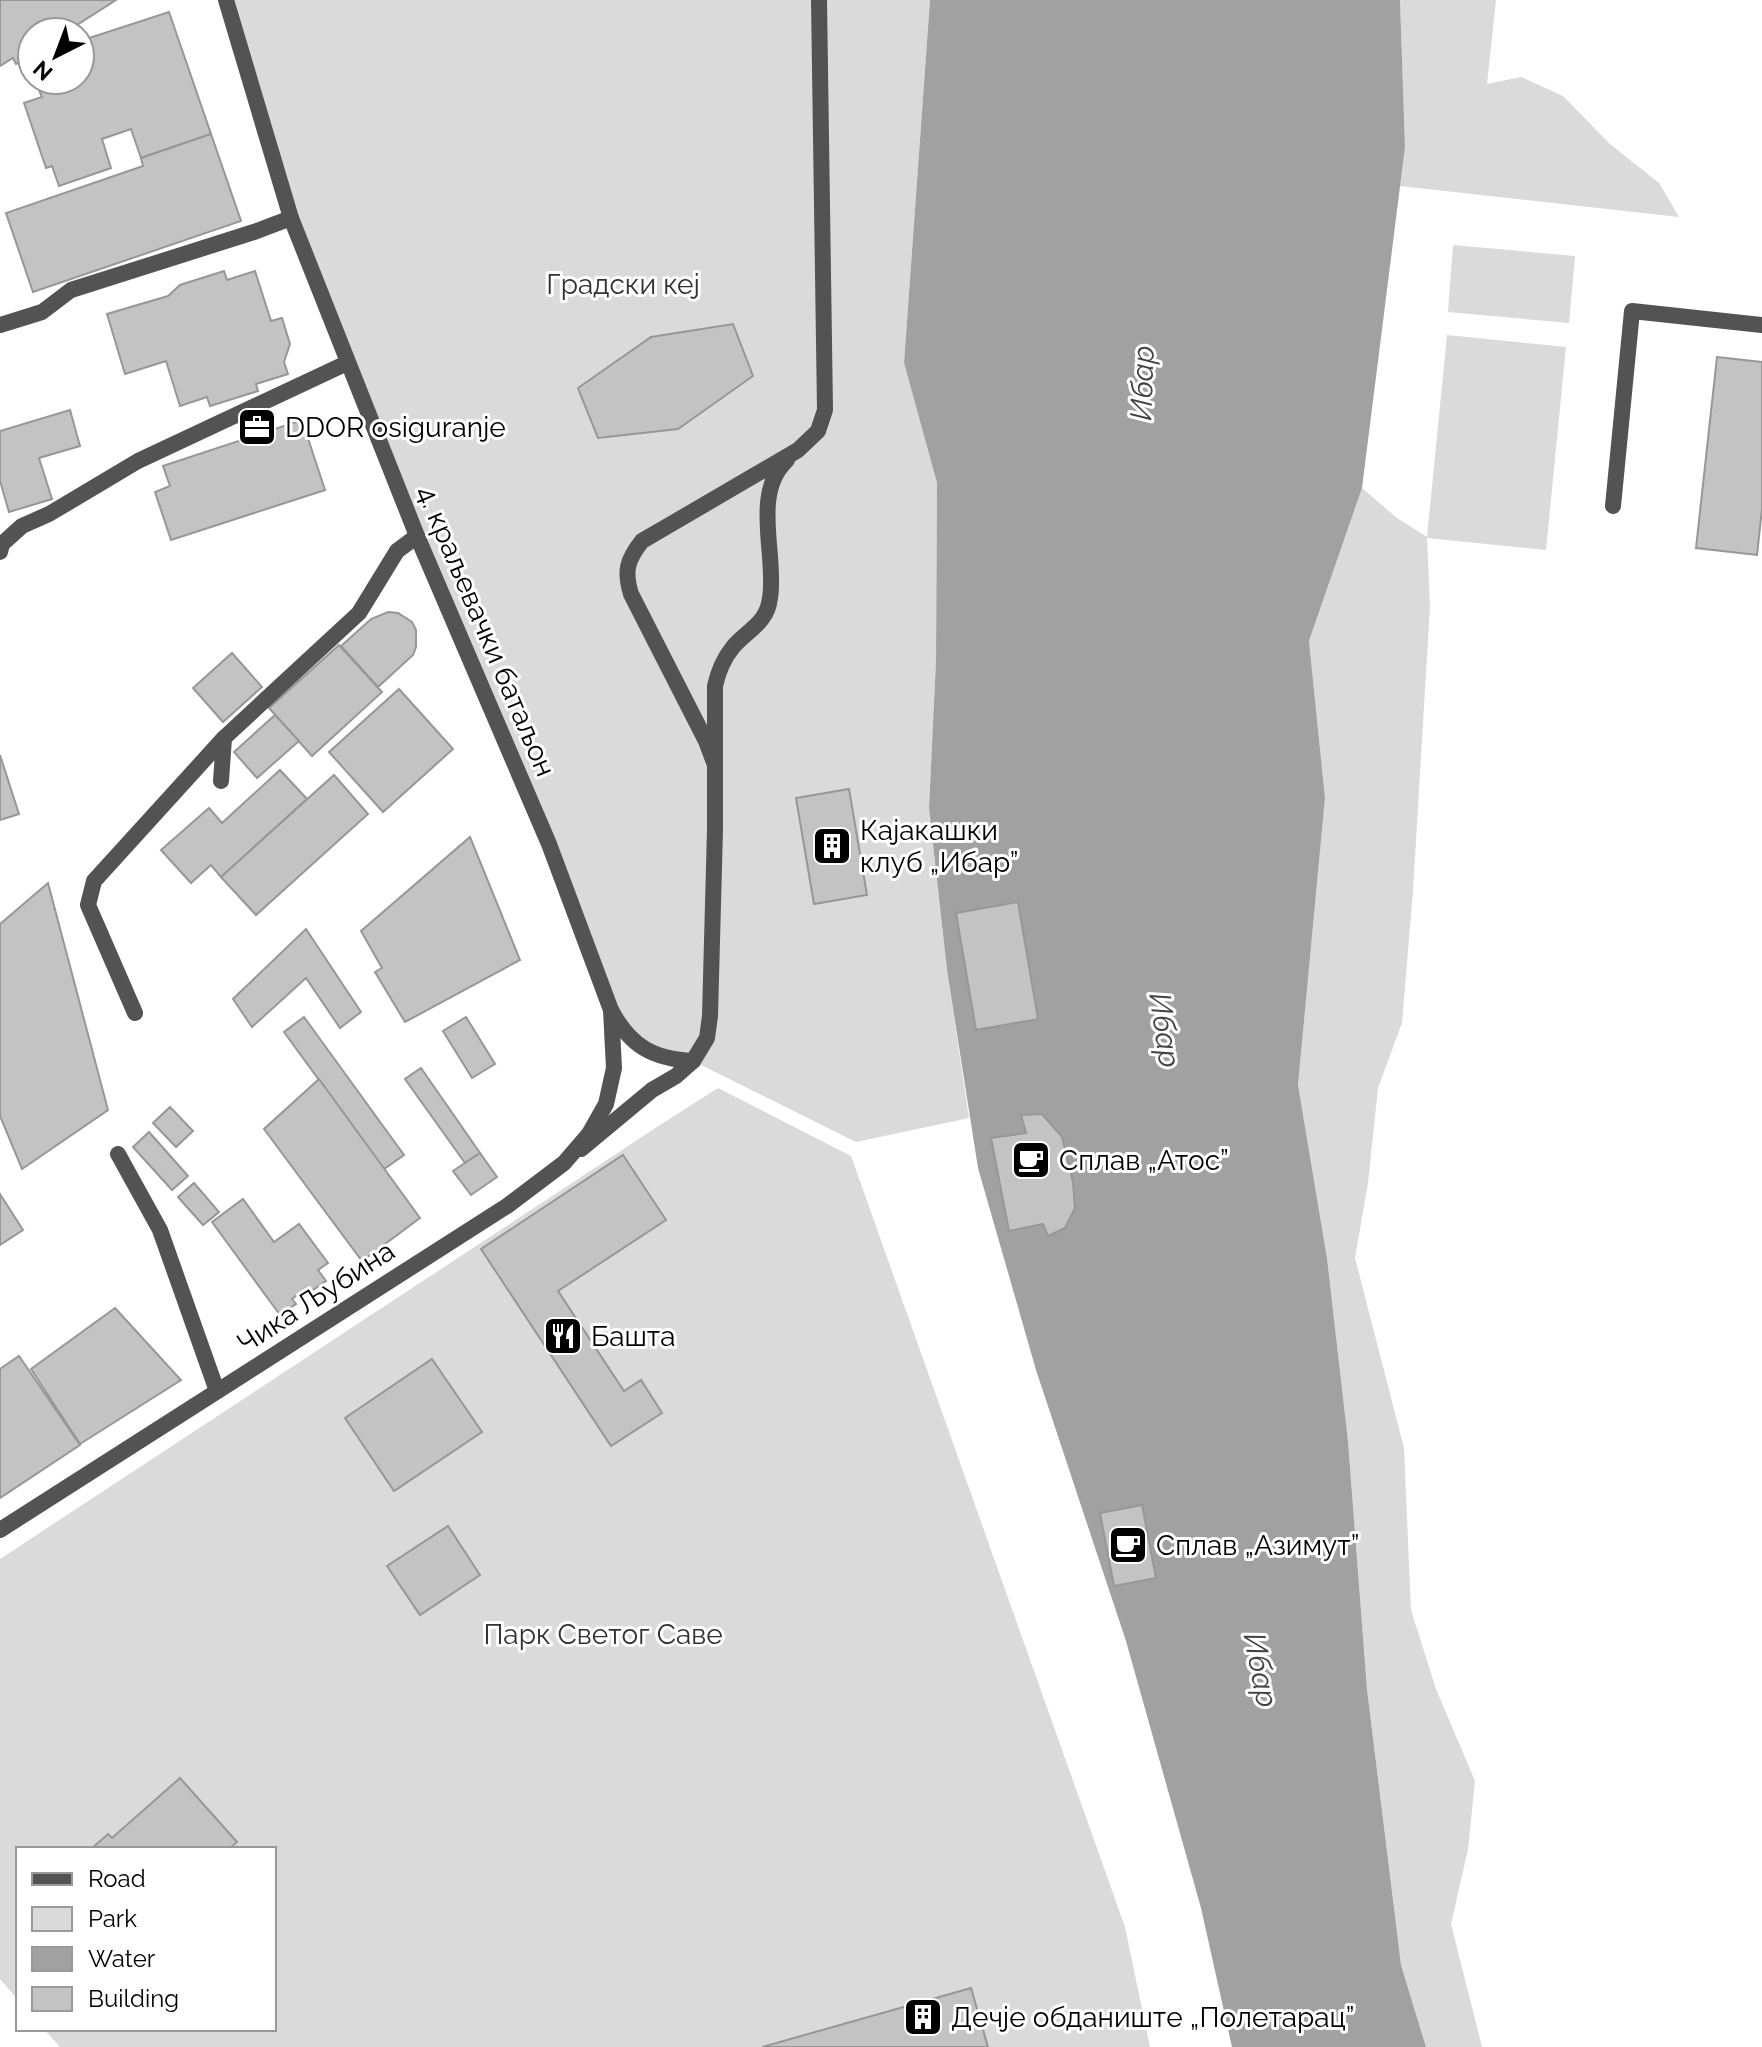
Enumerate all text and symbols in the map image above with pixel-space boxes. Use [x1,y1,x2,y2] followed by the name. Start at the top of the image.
[16,16,96,96] north arrow
[28,56,58,86] text: N
[546,268,700,301] park label: Градски кеј
[1123,345,1161,421] water label: Ибар
[236,406,278,448] office icon: DDOR osiguranje
[285,411,506,444] place label: DDOR osiguranje
[410,481,562,781] street label: 4. краљевачки батаљон
[860,814,1018,879] place label: Кајакашки клуб „Ибар”
[811,825,853,867] building icon: Кајакашки клуб „Ибар”
[1142,990,1188,1070] water label: Ибар
[1010,1139,1052,1181] cafe icon: Сплав „Атос”
[1059,1144,1229,1177] place label: Сплав „Атос”
[231,1234,401,1360] street label: Чика Љубина
[542,1315,584,1357] restaurant icon: Башта
[591,1320,675,1353] place label: Башта
[1107,1524,1149,1566] cafe icon: Сплав „Азимут”
[1156,1529,1359,1562] place label: Сплав „Азимут”
[483,1618,723,1651] park label: Парк Светог Саве
[1237,1630,1285,1710] water label: Ибар
[16,1847,276,2031] legend
[88,1864,146,1893] text: Road
[88,1904,137,1933] text: Park
[88,1944,156,1973] text: Water
[88,1984,179,2013] text: Building
[902,1996,944,2038] building icon: Дечје обданиште „Полетарац”
[951,2001,1354,2034] place label: Дечје обданиште „Полетарац”

